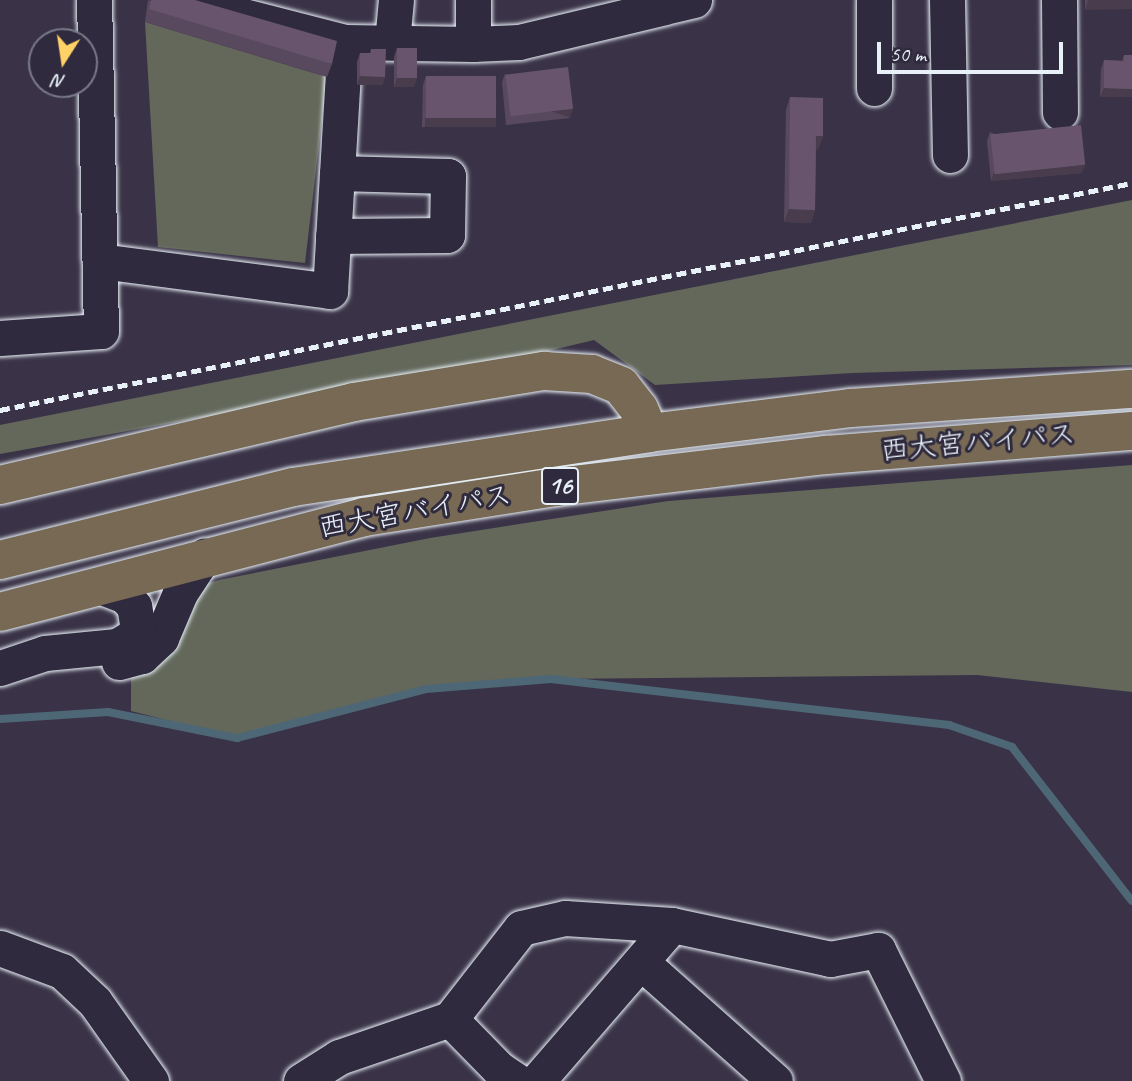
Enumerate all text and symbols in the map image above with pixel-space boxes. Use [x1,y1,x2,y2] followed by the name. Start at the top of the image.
[28,28,98,98] north arrow
[880,28,1066,72] scale bar
[890,41,926,67] text: 50 m
[51,69,67,95] text: N
[879,417,1077,467] street label: 西大宮バイパス
[541,464,579,508] road number: 16
[316,477,514,545] street label: 西大宮バイパス

